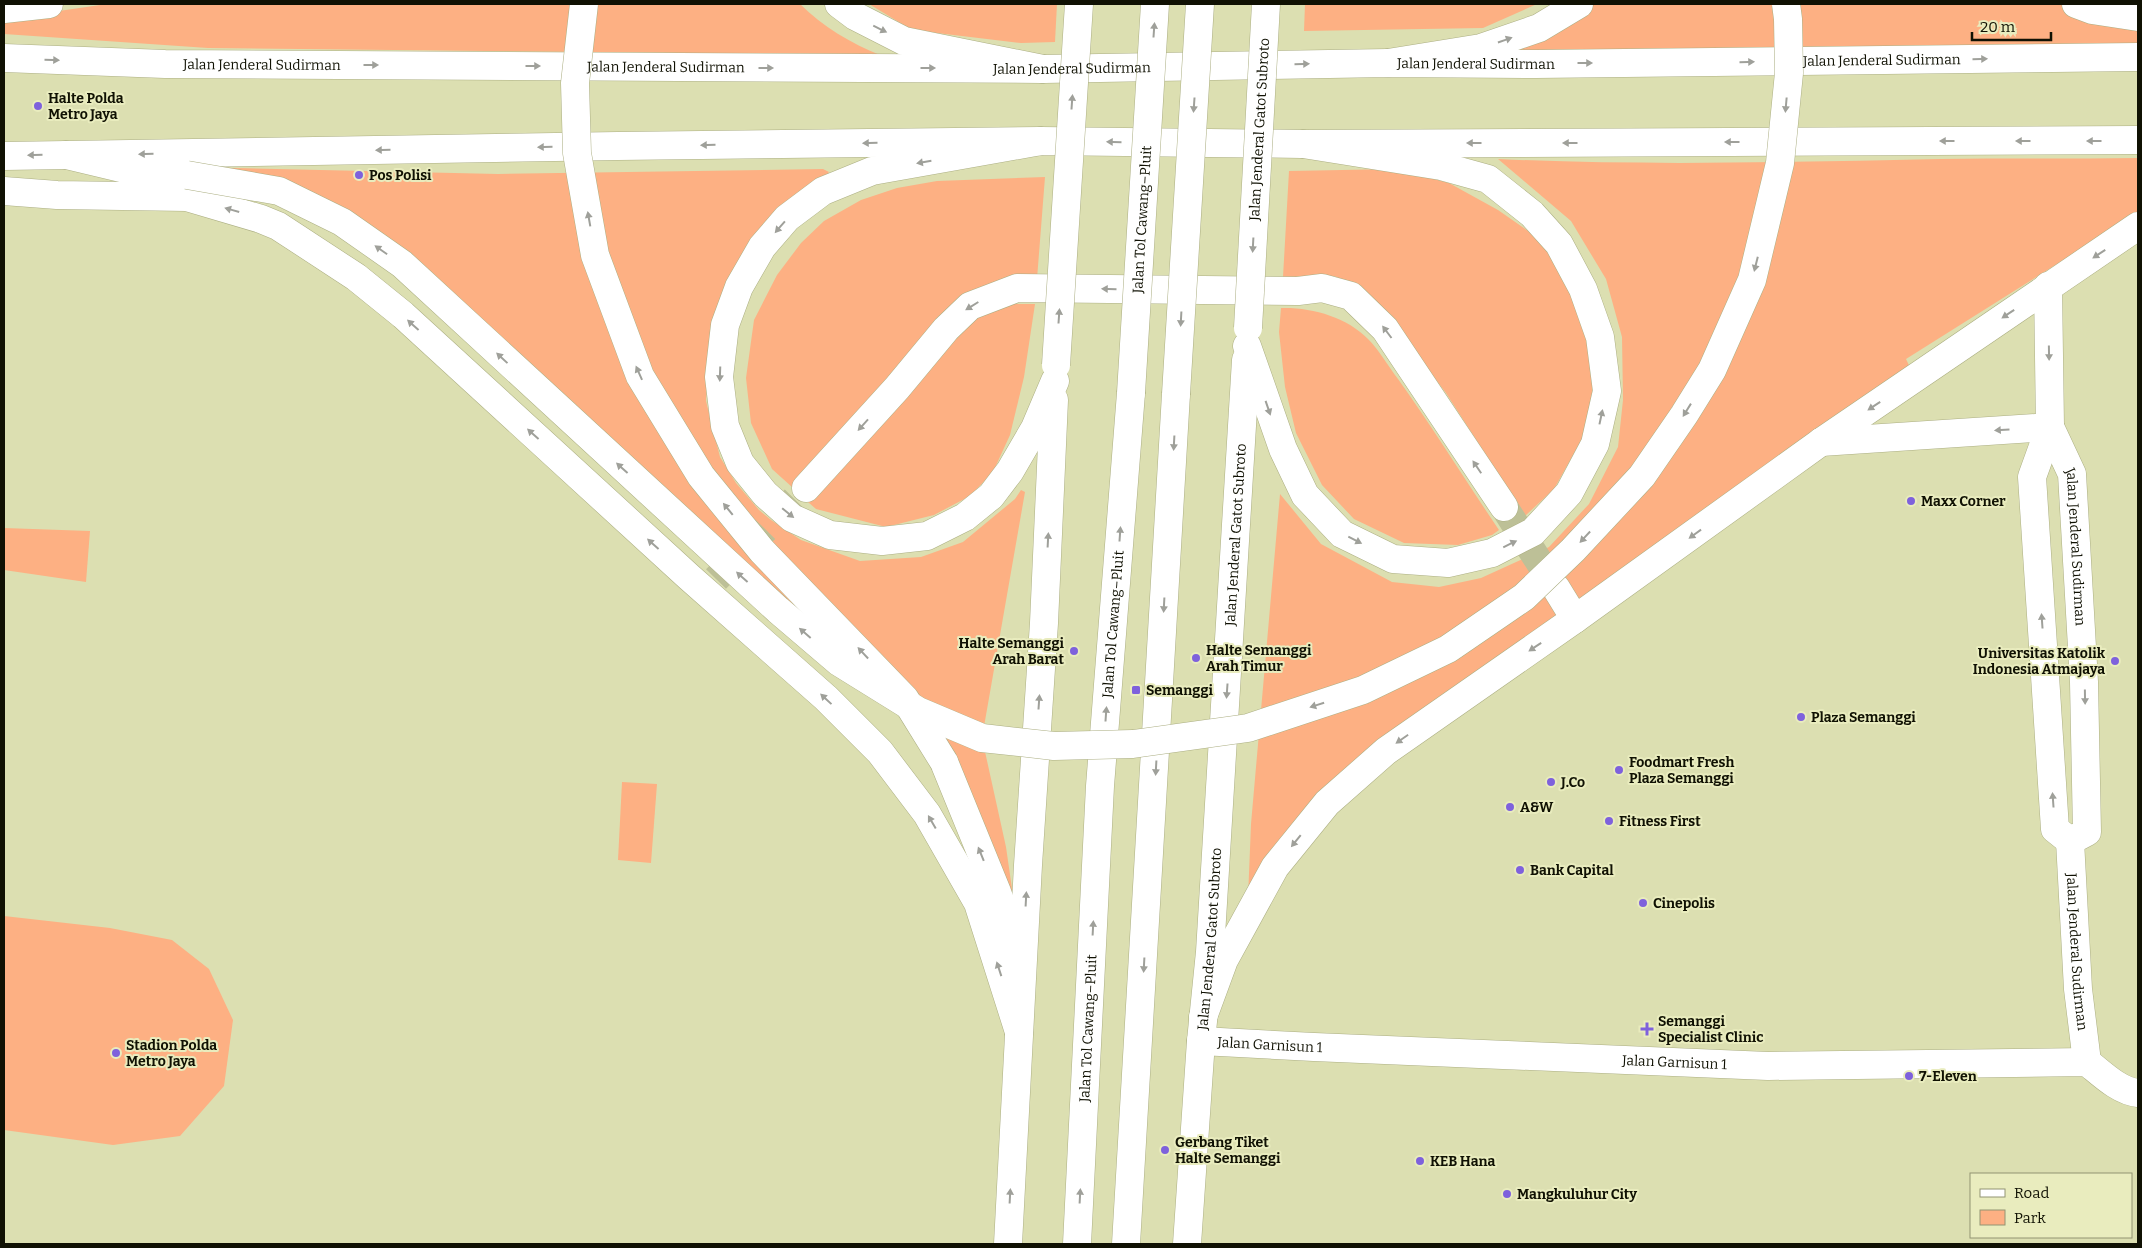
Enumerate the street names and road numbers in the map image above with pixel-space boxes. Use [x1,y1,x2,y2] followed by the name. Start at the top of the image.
[1245,37,1273,222] street label: Jalan Jenderal Gatot Subroto
[1802,51,1961,69] street label: Jalan Jenderal Sudirman
[1396,55,1555,73] street label: Jalan Jenderal Sudirman
[182,56,341,74] street label: Jalan Jenderal Sudirman
[586,58,745,76] street label: Jalan Jenderal Sudirman
[992,59,1151,78] street label: Jalan Jenderal Sudirman
[1129,145,1155,295] street label: Jalan Tol Cawang–Pluit
[1221,443,1249,628] street label: Jalan Jenderal Gatot Subroto
[2061,464,2089,626] street label: Jalan Jenderal Sudirman
[1098,550,1127,699] street label: Jalan Tol Cawang–Pluit
[1194,847,1225,1032] street label: Jalan Jenderal Gatot Subroto
[2063,872,2092,1032] street label: Jalan Jenderal Sudirman
[1076,954,1100,1104] street label: Jalan Tol Cawang–Pluit
[1216,1033,1323,1056] street label: Jalan Garnisun 1
[1621,1051,1728,1073] street label: Jalan Garnisun 1

